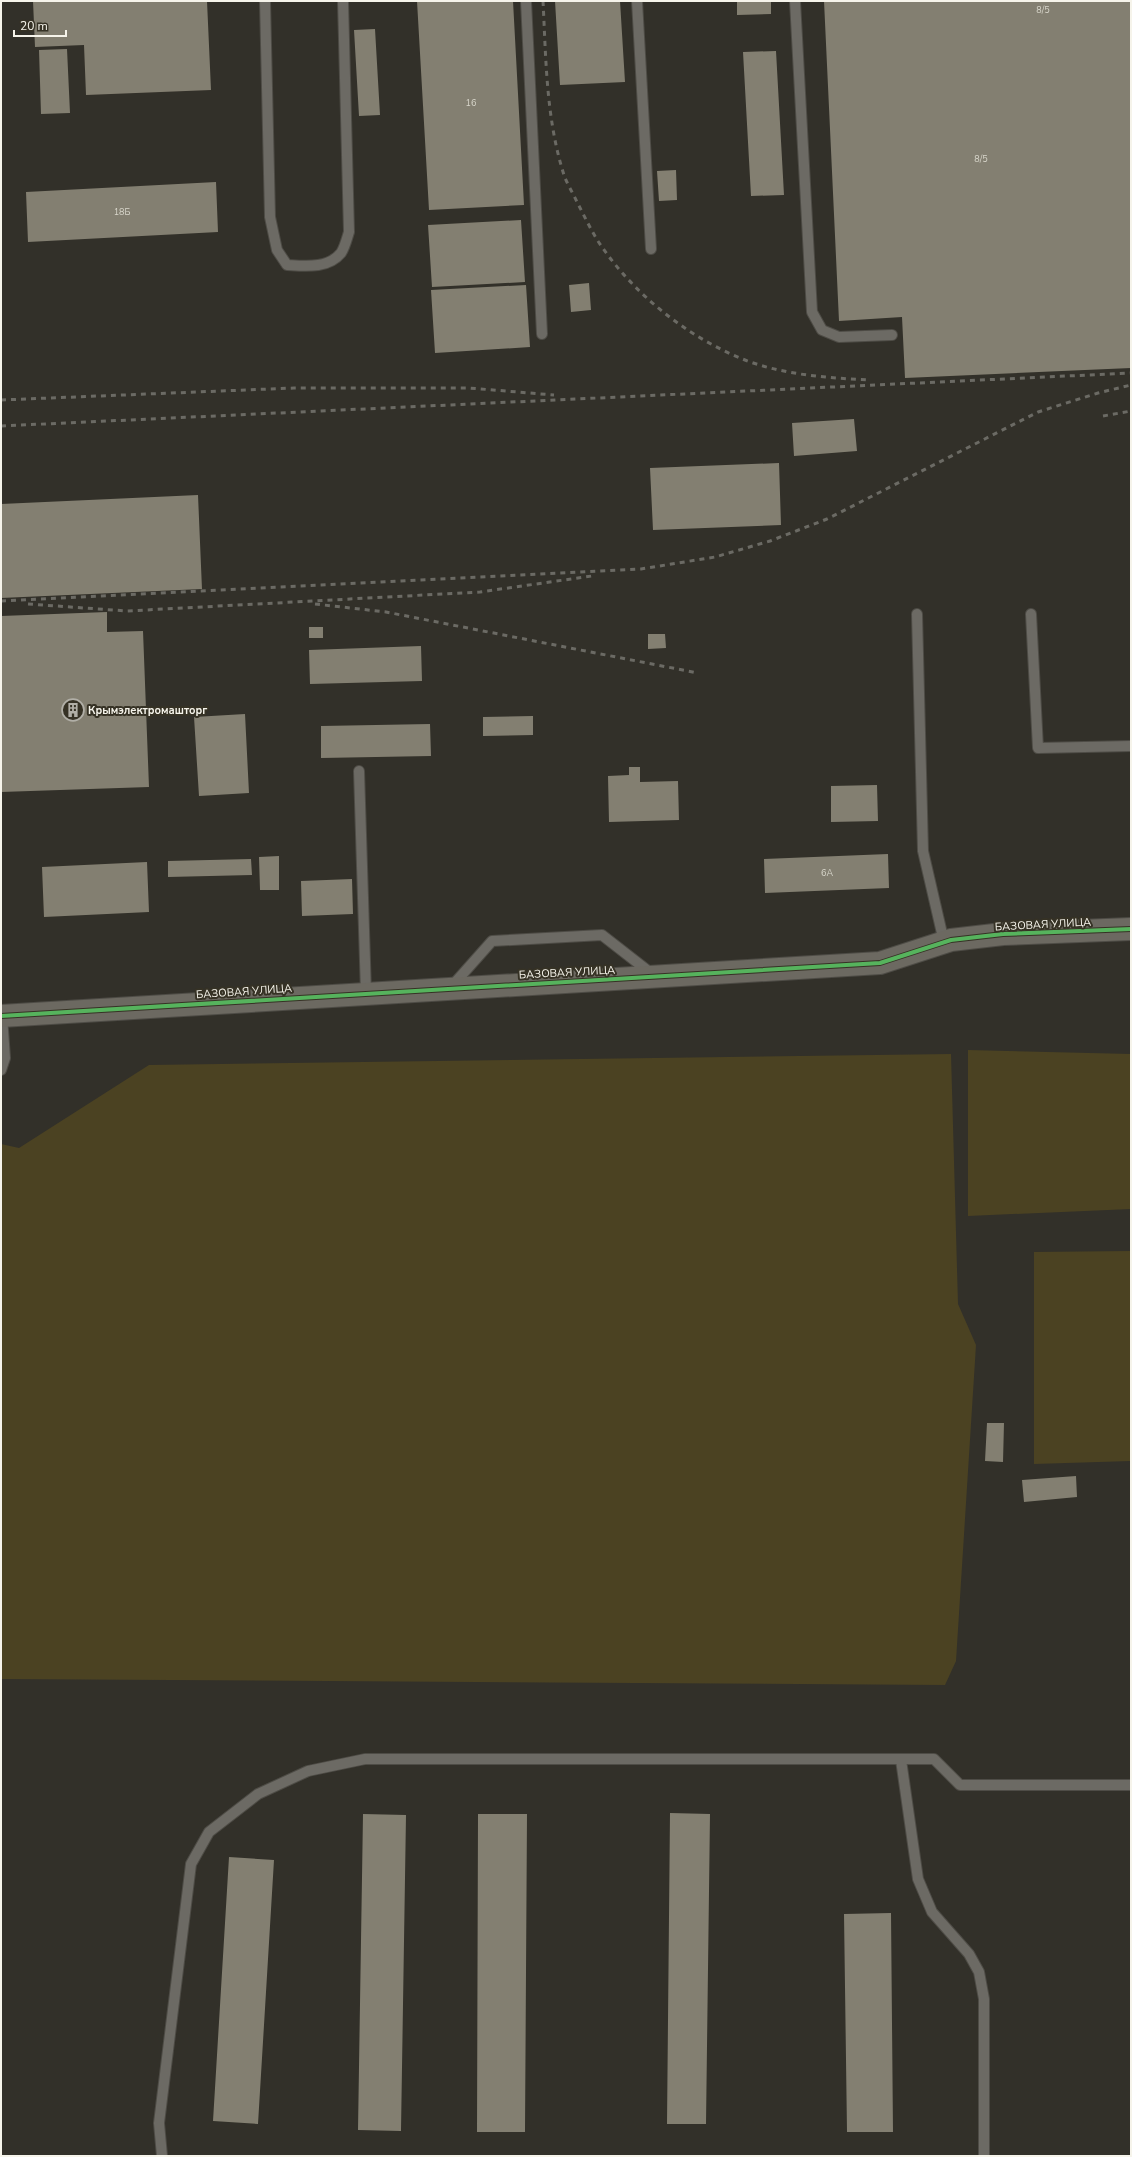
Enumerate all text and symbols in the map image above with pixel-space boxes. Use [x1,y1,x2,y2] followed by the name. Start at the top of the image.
[1036,4,1050,16] house number: 8/5
[14,12,66,38] scale bar
[20,18,48,34] text: 20 m
[466,97,476,109] house number: 16
[974,153,988,165] house number: 8/5
[114,206,130,218] house number: 18Б
[60,697,86,723] building icon: Крымэлектромашторг
[88,703,207,718] place label: Крымэлектромашторг
[821,867,833,879] house number: 6А
[995,914,1092,935] street label: БАЗОВАЯ УЛИЦА
[519,962,616,983] street label: БАЗОВАЯ УЛИЦА
[195,981,293,1002] street label: БАЗОВАЯ УЛИЦА

